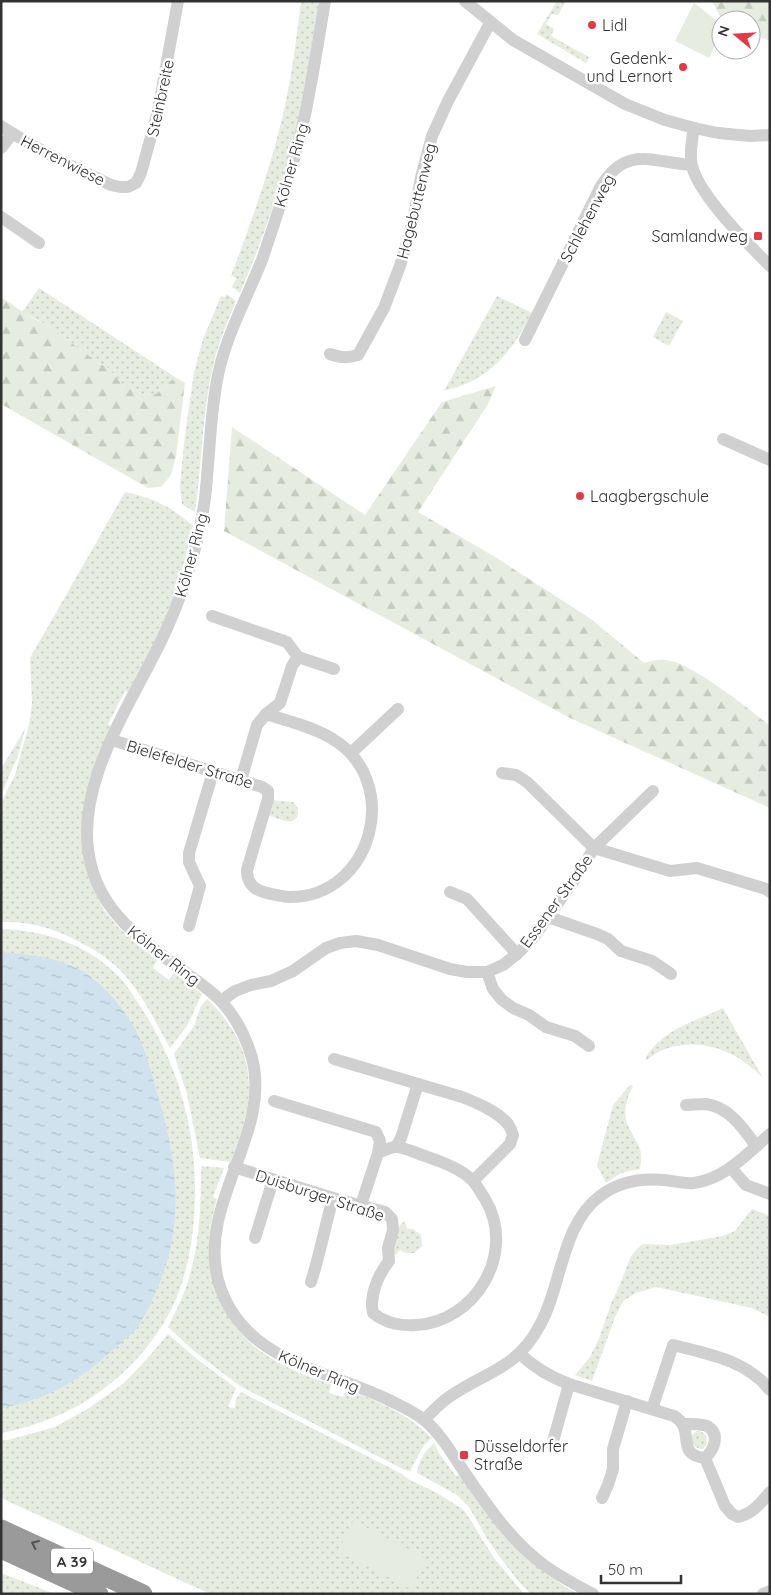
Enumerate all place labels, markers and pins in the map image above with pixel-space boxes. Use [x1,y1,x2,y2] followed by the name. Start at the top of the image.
[602,15,627,35] place label: Lidl
[586,19,598,31] marker: Lidl
[586,48,673,86] place label: Gedenk- und Lernort
[677,61,689,73] marker: Gedenk- und Lernort
[651,226,748,246] place label: Samlandweg
[752,230,764,242] marker: Samlandweg
[590,486,709,506] place label: Laagbergschule
[574,490,586,502] marker: Laagbergschule
[474,1436,568,1474] place label: Düsseldorfer Straße
[458,1449,470,1461] marker: Düsseldorfer Straße

